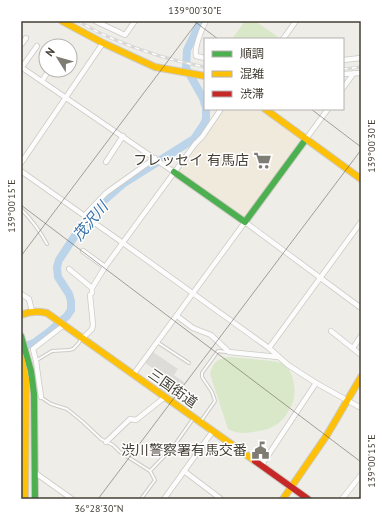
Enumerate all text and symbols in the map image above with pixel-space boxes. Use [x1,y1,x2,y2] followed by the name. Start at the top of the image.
[168,4,222,17] text: 139°00'30"E
[38,38,78,78] north arrow
[204,38,344,110] legend
[42,45,58,59] text: N
[240,46,264,61] text: 順調
[240,66,264,81] text: 混雑
[240,86,264,101] text: 渋滞
[365,119,378,173] text: 139°00'30"E
[252,150,272,170] supermarket icon: フレッセイ 有馬店
[133,151,249,169] place label: フレッセイ 有馬店
[5,179,18,233] text: 139°00'15"E
[68,196,113,244] water label: 茂沢川
[145,365,201,411] street label: 三国街道
[365,434,378,488] text: 139°00'15"E
[250,440,270,460] public building icon: 渋川警察署有馬交番
[121,441,247,459] place label: 渋川警察署有馬交番
[74,502,124,515] text: 36°28'30"N

